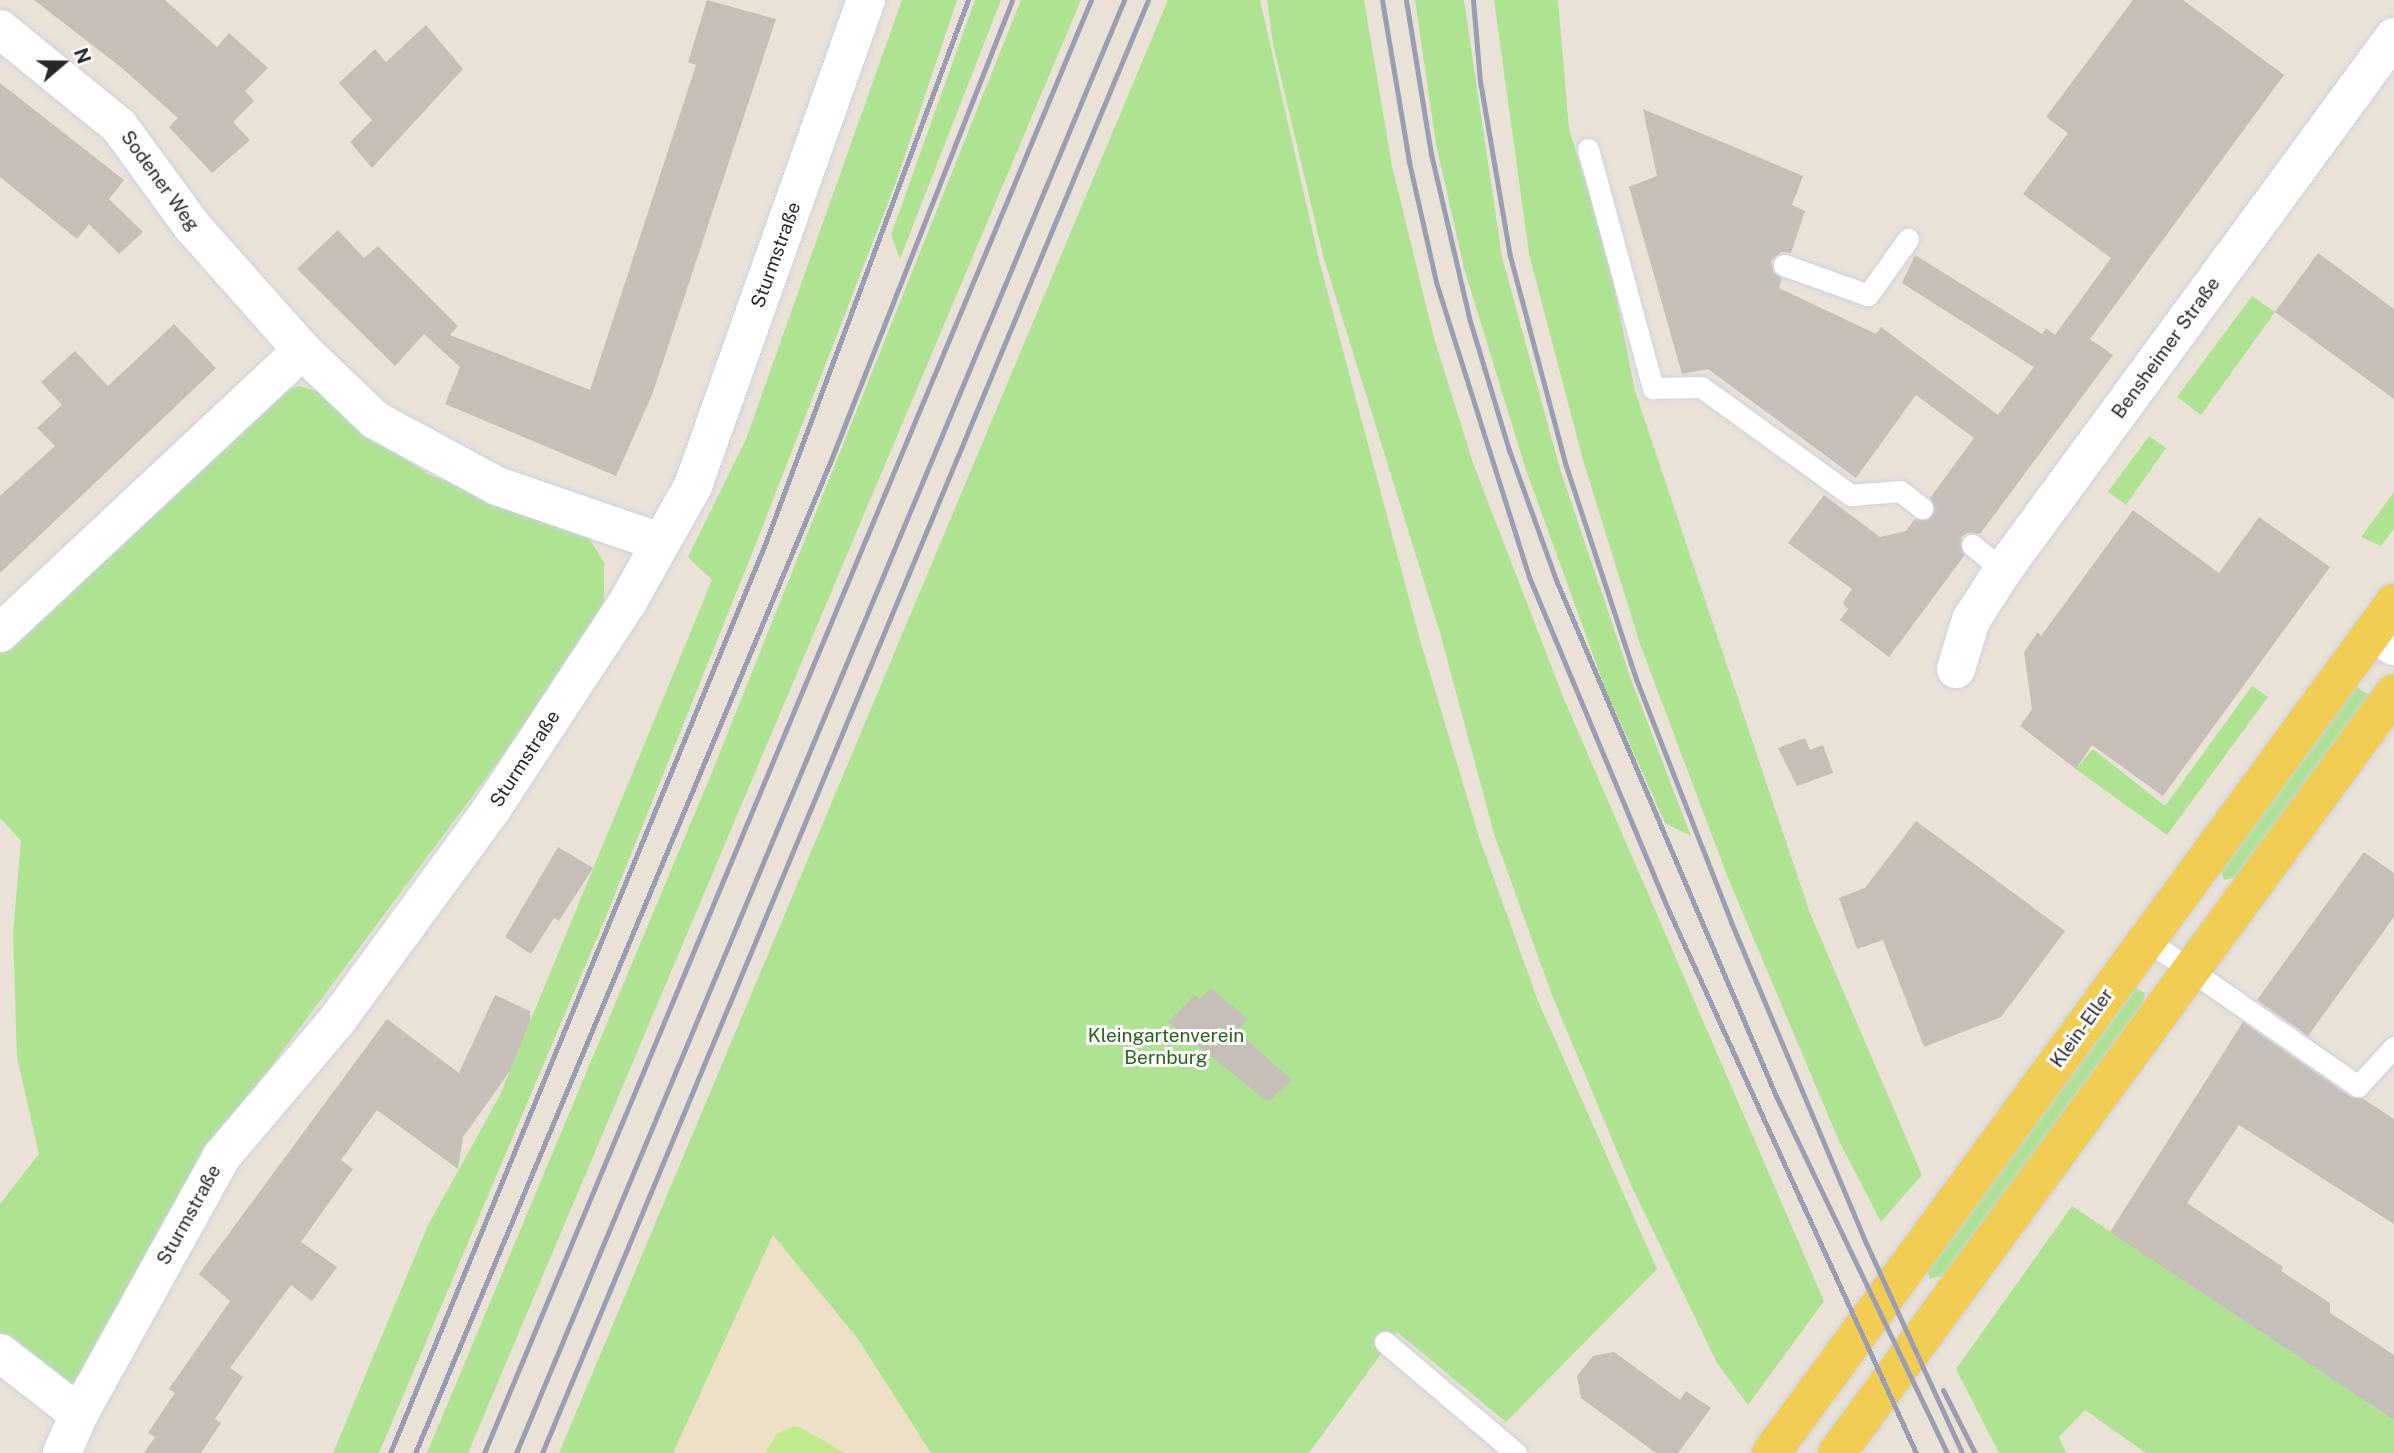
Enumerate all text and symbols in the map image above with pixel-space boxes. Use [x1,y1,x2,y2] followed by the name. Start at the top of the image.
[28,28,98,98] north arrow
[70,45,96,67] text: N
[116,126,204,236] street label: Sodener Weg
[746,199,806,311] street label: Sturmstraße
[2107,273,2225,423] street label: Bensheimer Straße
[485,706,565,812] street label: Sturmstraße
[2046,984,2118,1072] street label: Klein-Eller
[1088,1025,1244,1069] park label: Kleingartenverein Bernburg
[152,1161,226,1269] street label: Sturmstraße

